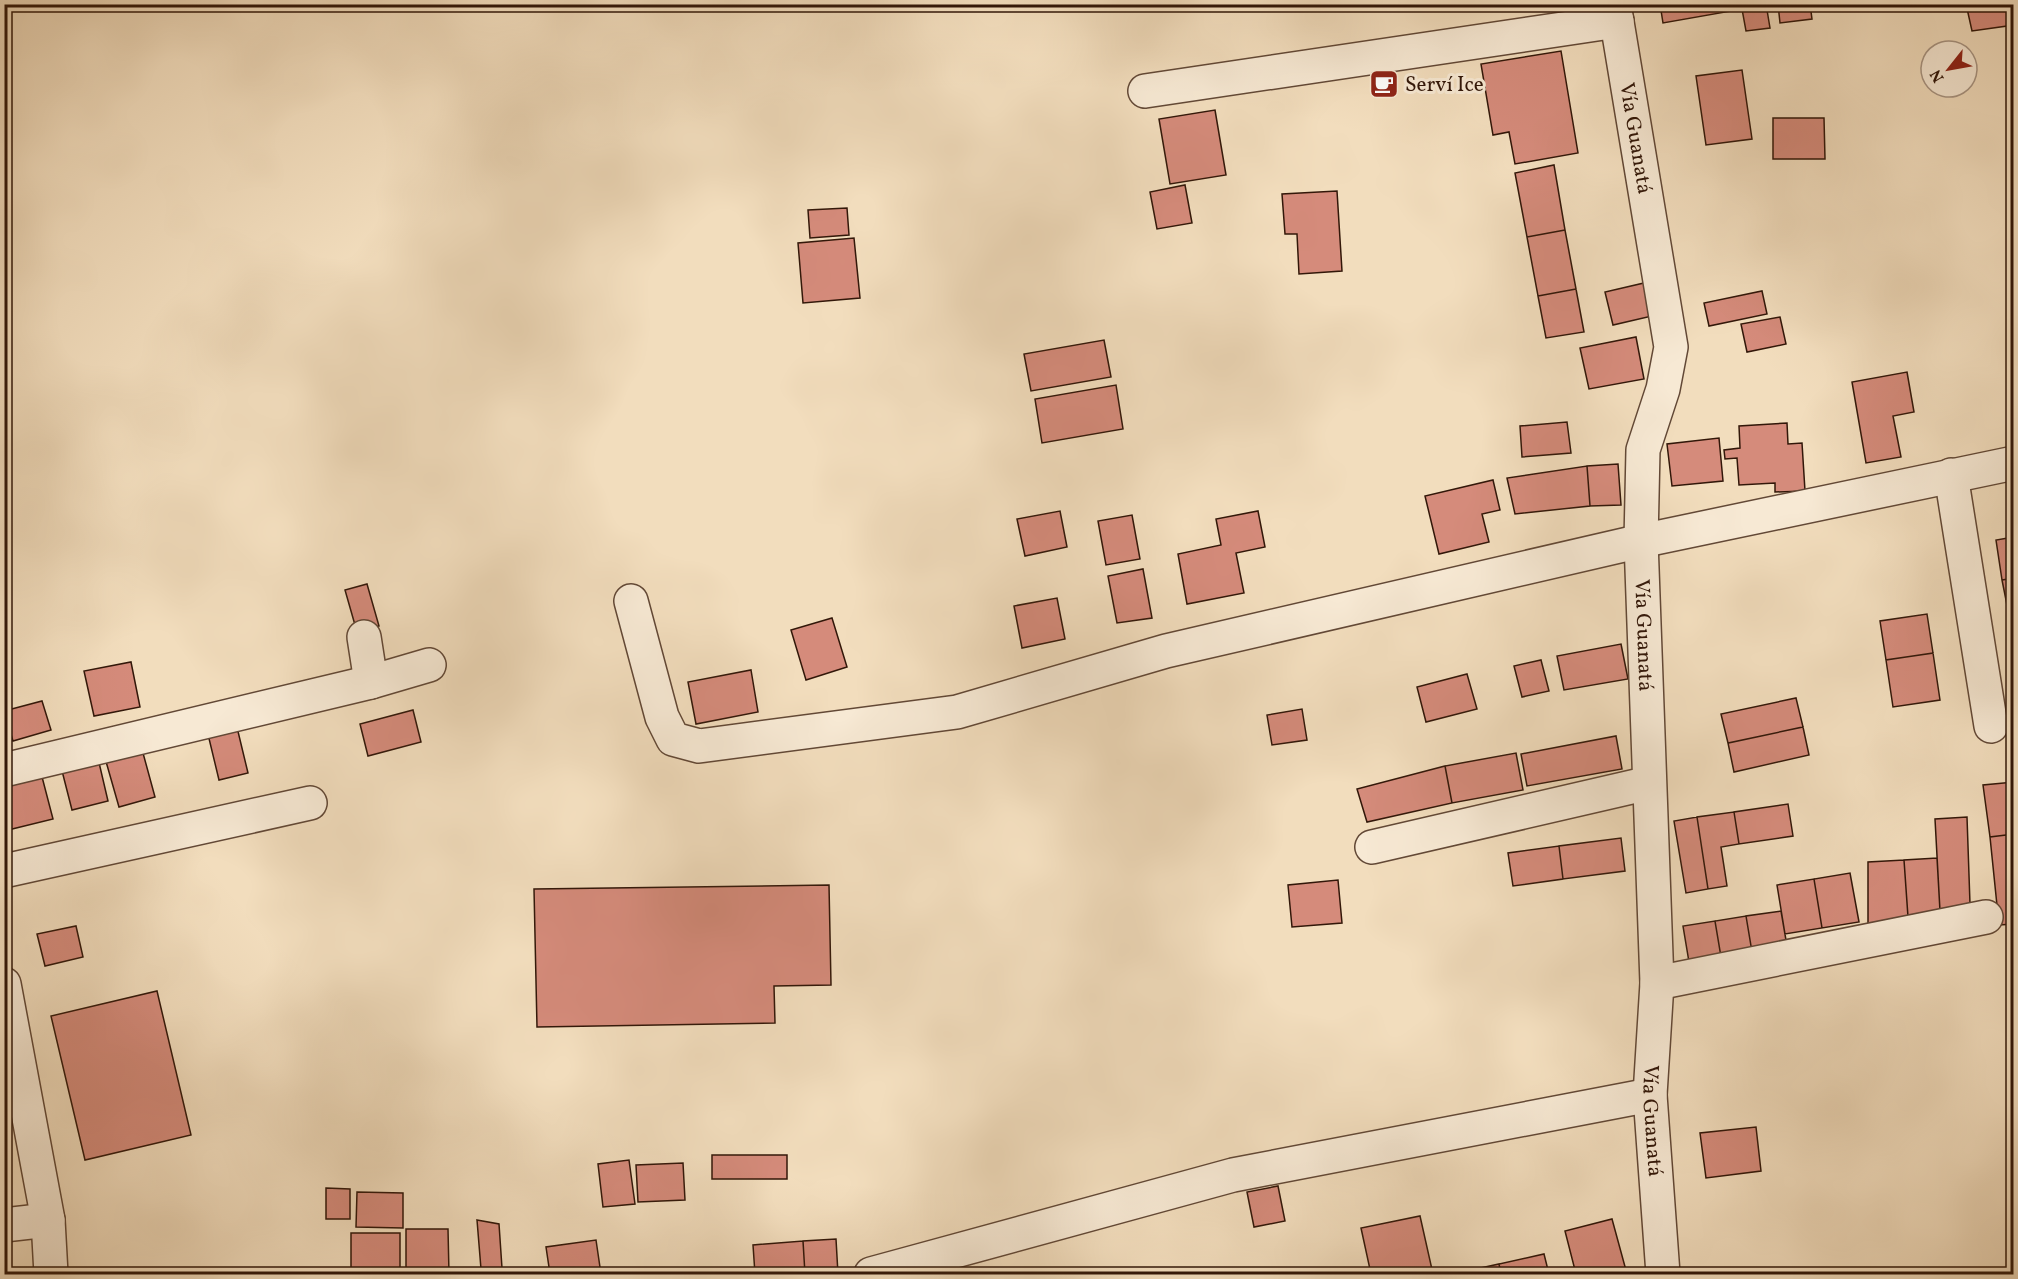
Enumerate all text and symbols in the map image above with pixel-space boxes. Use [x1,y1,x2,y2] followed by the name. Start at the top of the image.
[1919,39,1979,99] north arrow
[1925,65,1950,86] text: N
[1368,68,1400,100] cafe icon: Serví Ice
[1405,71,1484,100] place label: Serví Ice
[1611,81,1658,196] street label: Vía Guanatá
[1626,579,1659,692] street label: Vía Guanatá
[1634,1064,1669,1178] street label: Vía Guanatá

